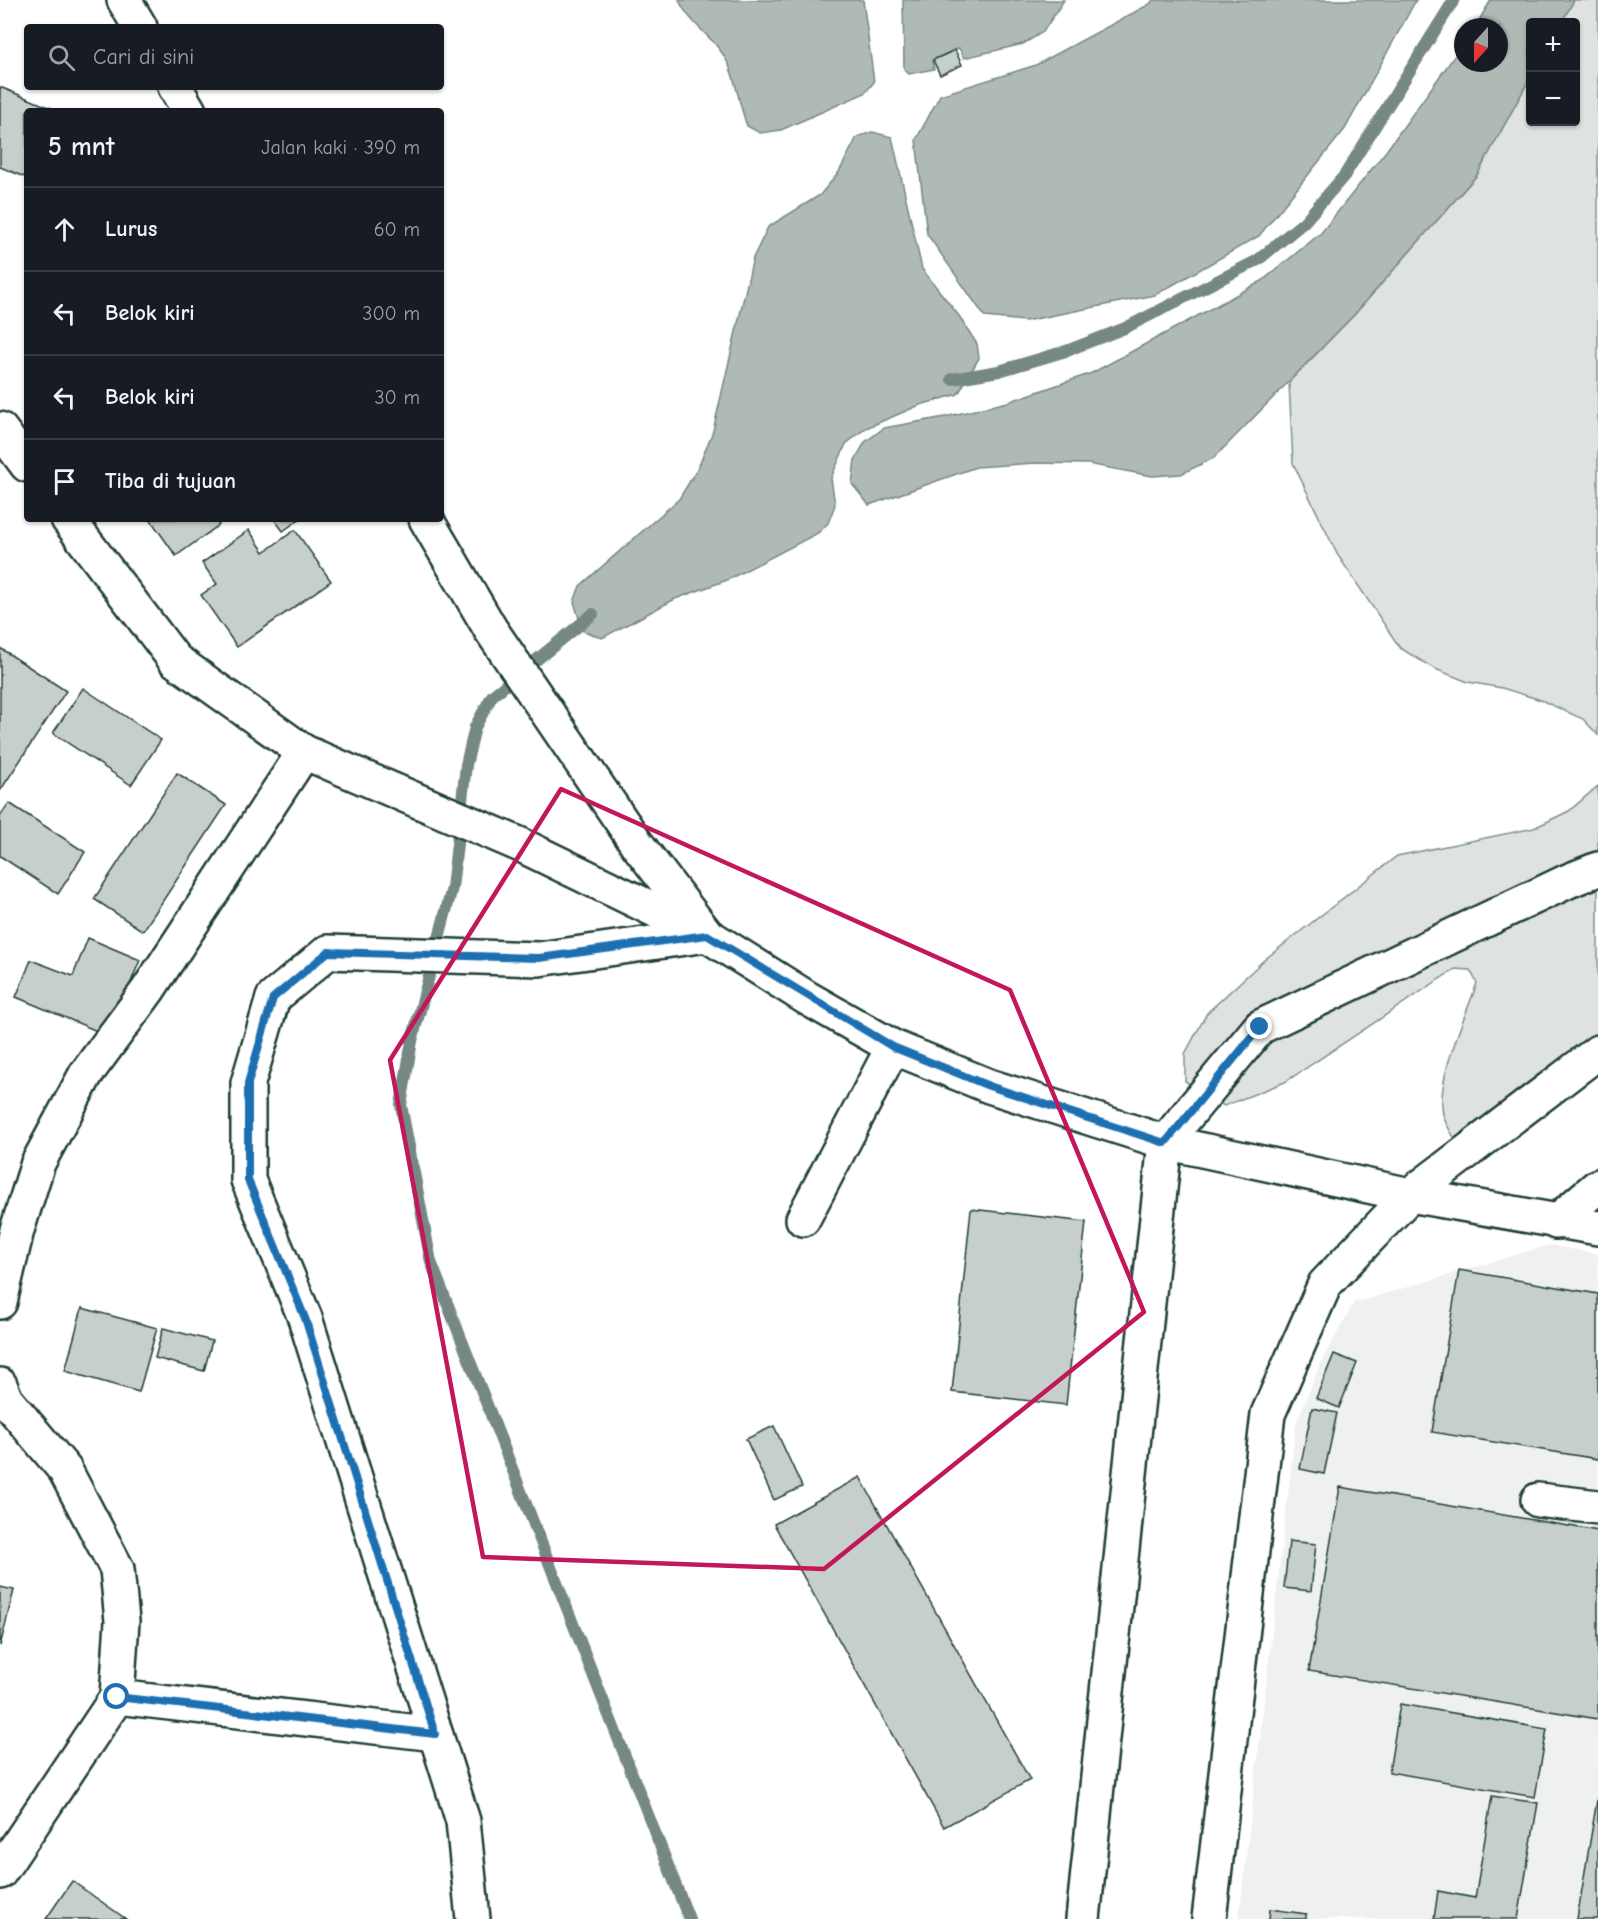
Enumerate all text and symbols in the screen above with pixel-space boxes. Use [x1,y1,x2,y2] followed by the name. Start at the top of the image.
[1454,18,1508,72] north arrow
[1526,18,1580,126] map controls
[1526,18,1580,72] button: +
[24,24,444,90] search box
[45,41,78,74] icon: search
[93,44,194,70] text: Cari di sini
[1526,72,1580,126] button: −
[48,132,114,162] text: 5 mnt
[261,136,420,159] text: Jalan kaki · 390 m
[48,213,81,246] icon: ahead
[105,216,157,242] text: Lurus
[374,218,420,241] text: 60 m
[48,297,81,330] icon: left
[105,300,195,326] text: Belok kiri
[362,302,420,325] text: 300 m
[48,381,81,414] icon: left
[105,384,195,410] text: Belok kiri
[374,386,420,409] text: 30 m
[48,465,81,498] icon: arrive
[105,468,236,494] text: Tiba di tujuan
[1246,1013,1272,1039] route end
[103,1683,129,1709] route start

